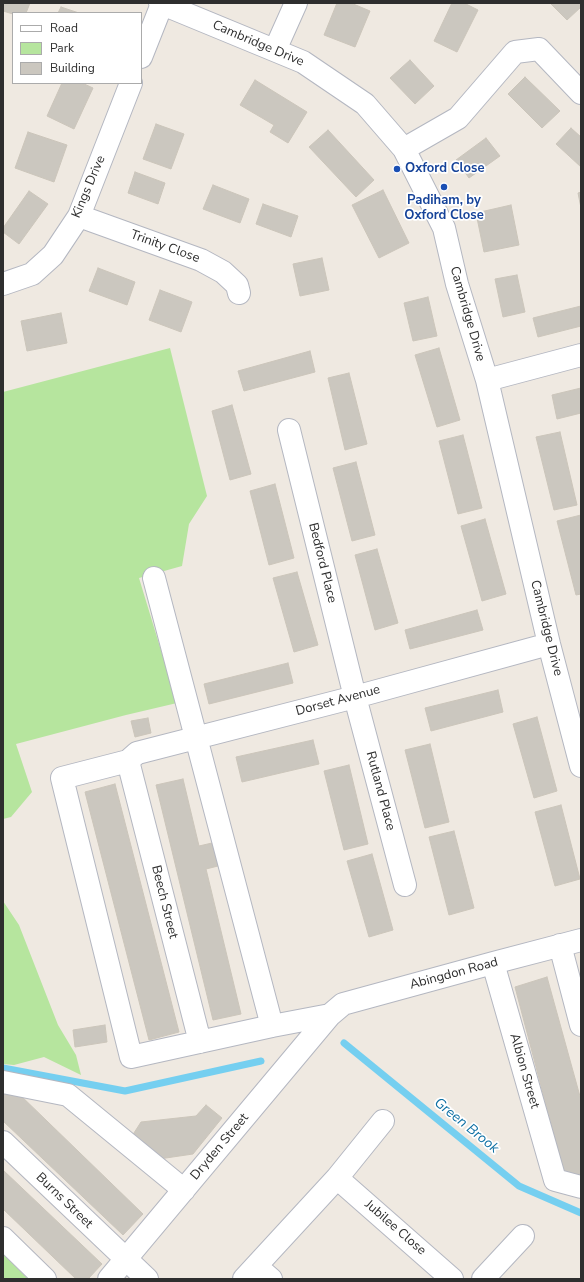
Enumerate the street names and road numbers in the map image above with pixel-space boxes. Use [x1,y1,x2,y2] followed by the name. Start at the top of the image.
[210,18,306,70] street label: Cambridge Drive
[69,153,109,221] street label: Kings Drive
[128,227,202,267] street label: Trinity Close
[446,265,488,363] street label: Cambridge Drive
[305,521,339,605] street label: Bedford Place
[527,579,565,677] street label: Cambridge Drive
[294,682,382,720] street label: Dorset Avenue
[362,750,398,832] street label: Rutland Place
[147,864,181,940] street label: Beech Street
[408,955,500,993] street label: Abingdon Road
[506,1032,542,1110] street label: Albion Street
[188,1111,252,1183] street label: Dryden Street
[32,1170,96,1232] street label: Burns Street
[361,1197,429,1259] street label: Jubilee Close

